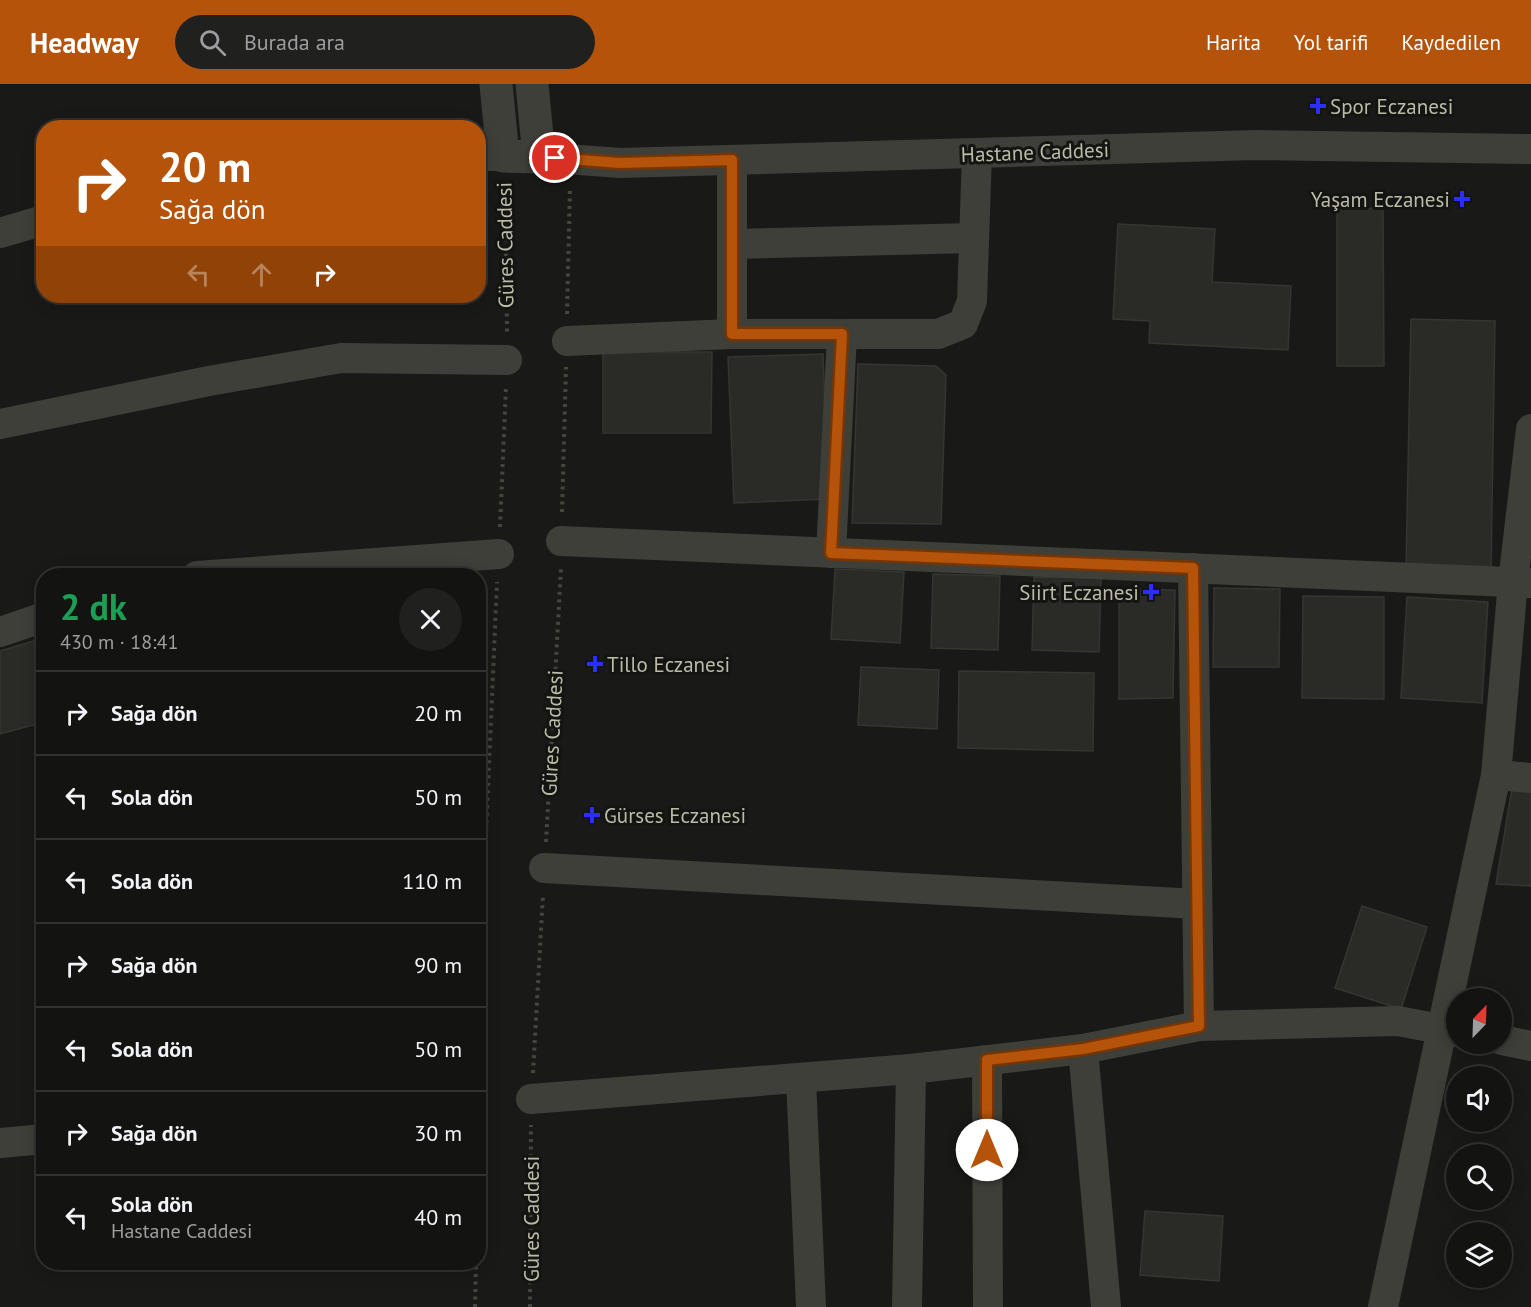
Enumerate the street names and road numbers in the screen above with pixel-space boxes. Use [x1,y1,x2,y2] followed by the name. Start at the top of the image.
[960,136,1110,168] street label: Hastane Caddesi
[490,182,520,308] street label: Güres Caddesi
[535,669,569,797] street label: Güres Caddesi
[518,1156,545,1282] street label: Güres Caddesi

